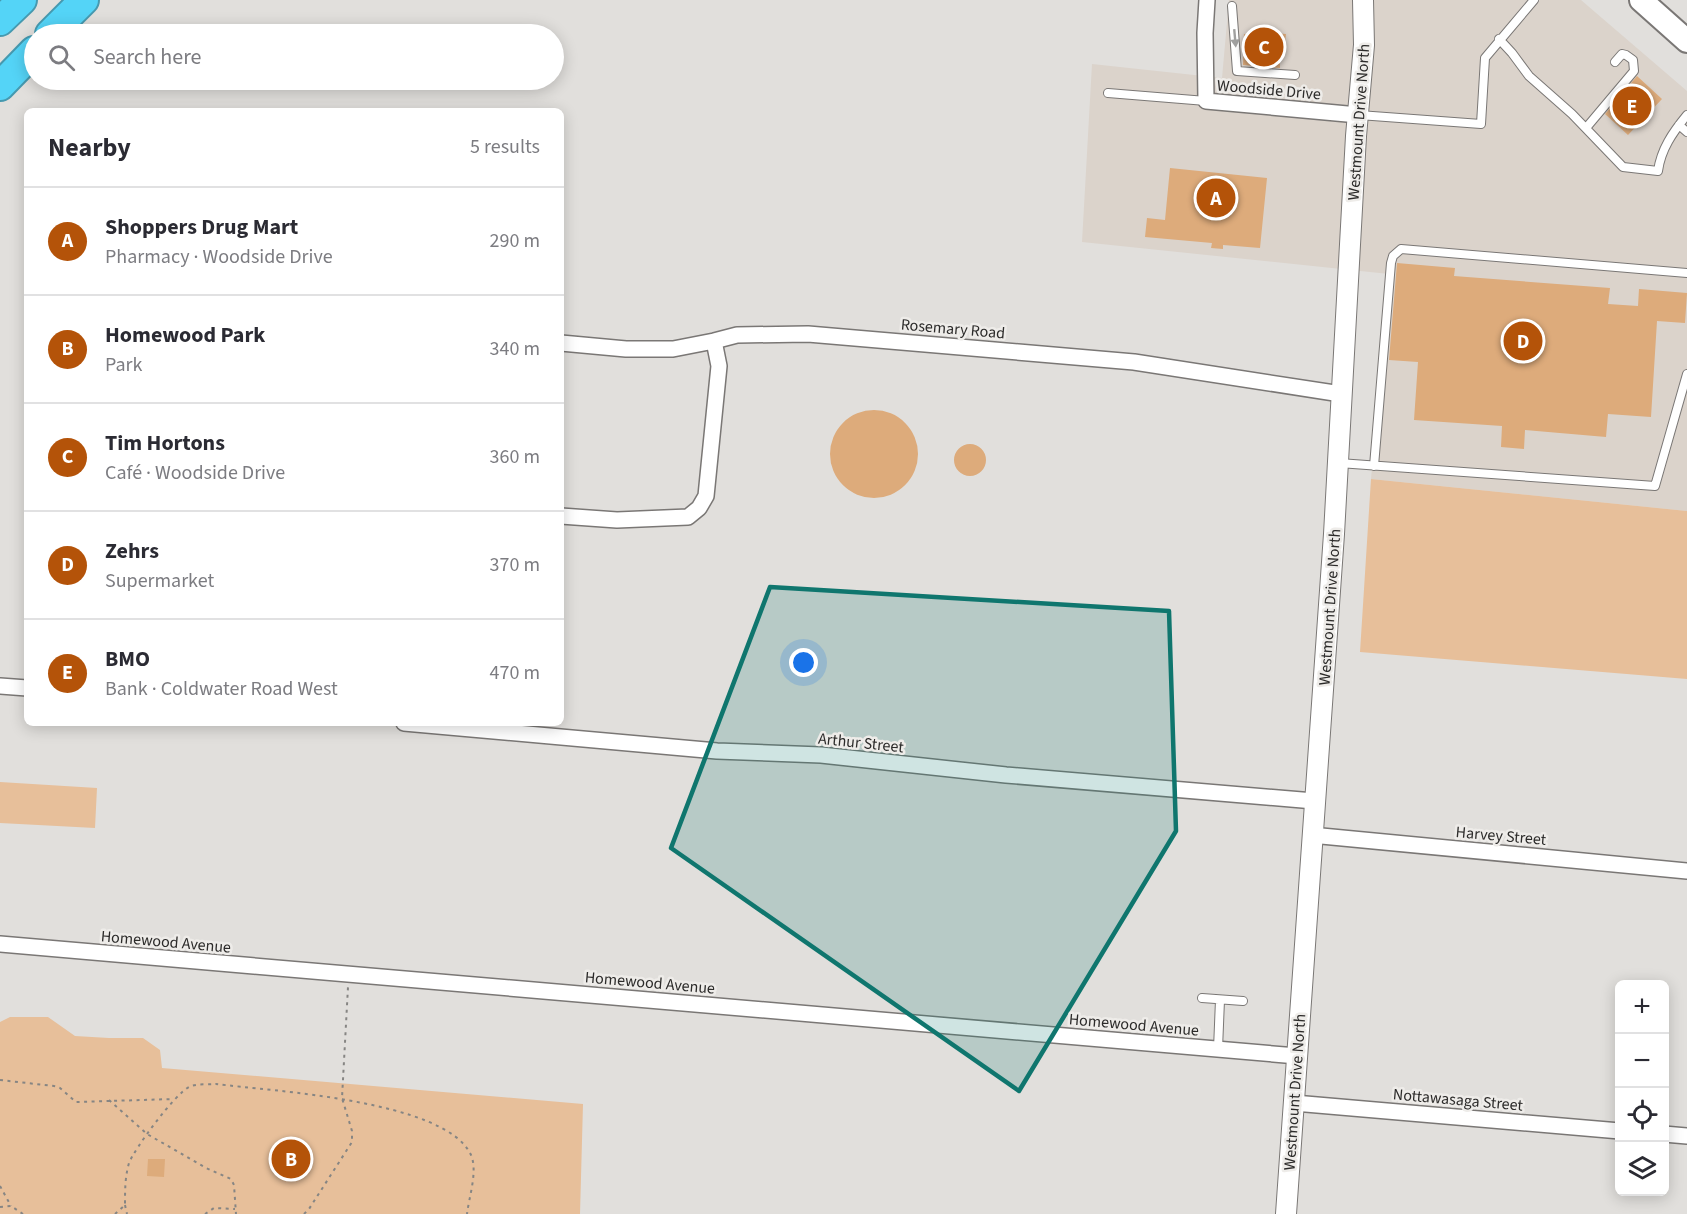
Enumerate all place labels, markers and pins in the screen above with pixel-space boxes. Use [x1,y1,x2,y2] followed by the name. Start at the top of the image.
[1244,24,1284,70] pin: C
[1612,84,1652,128] pin: E
[1196,176,1236,220] pin: A
[1504,318,1543,364] pin: D
[272,1136,310,1182] pin: B

